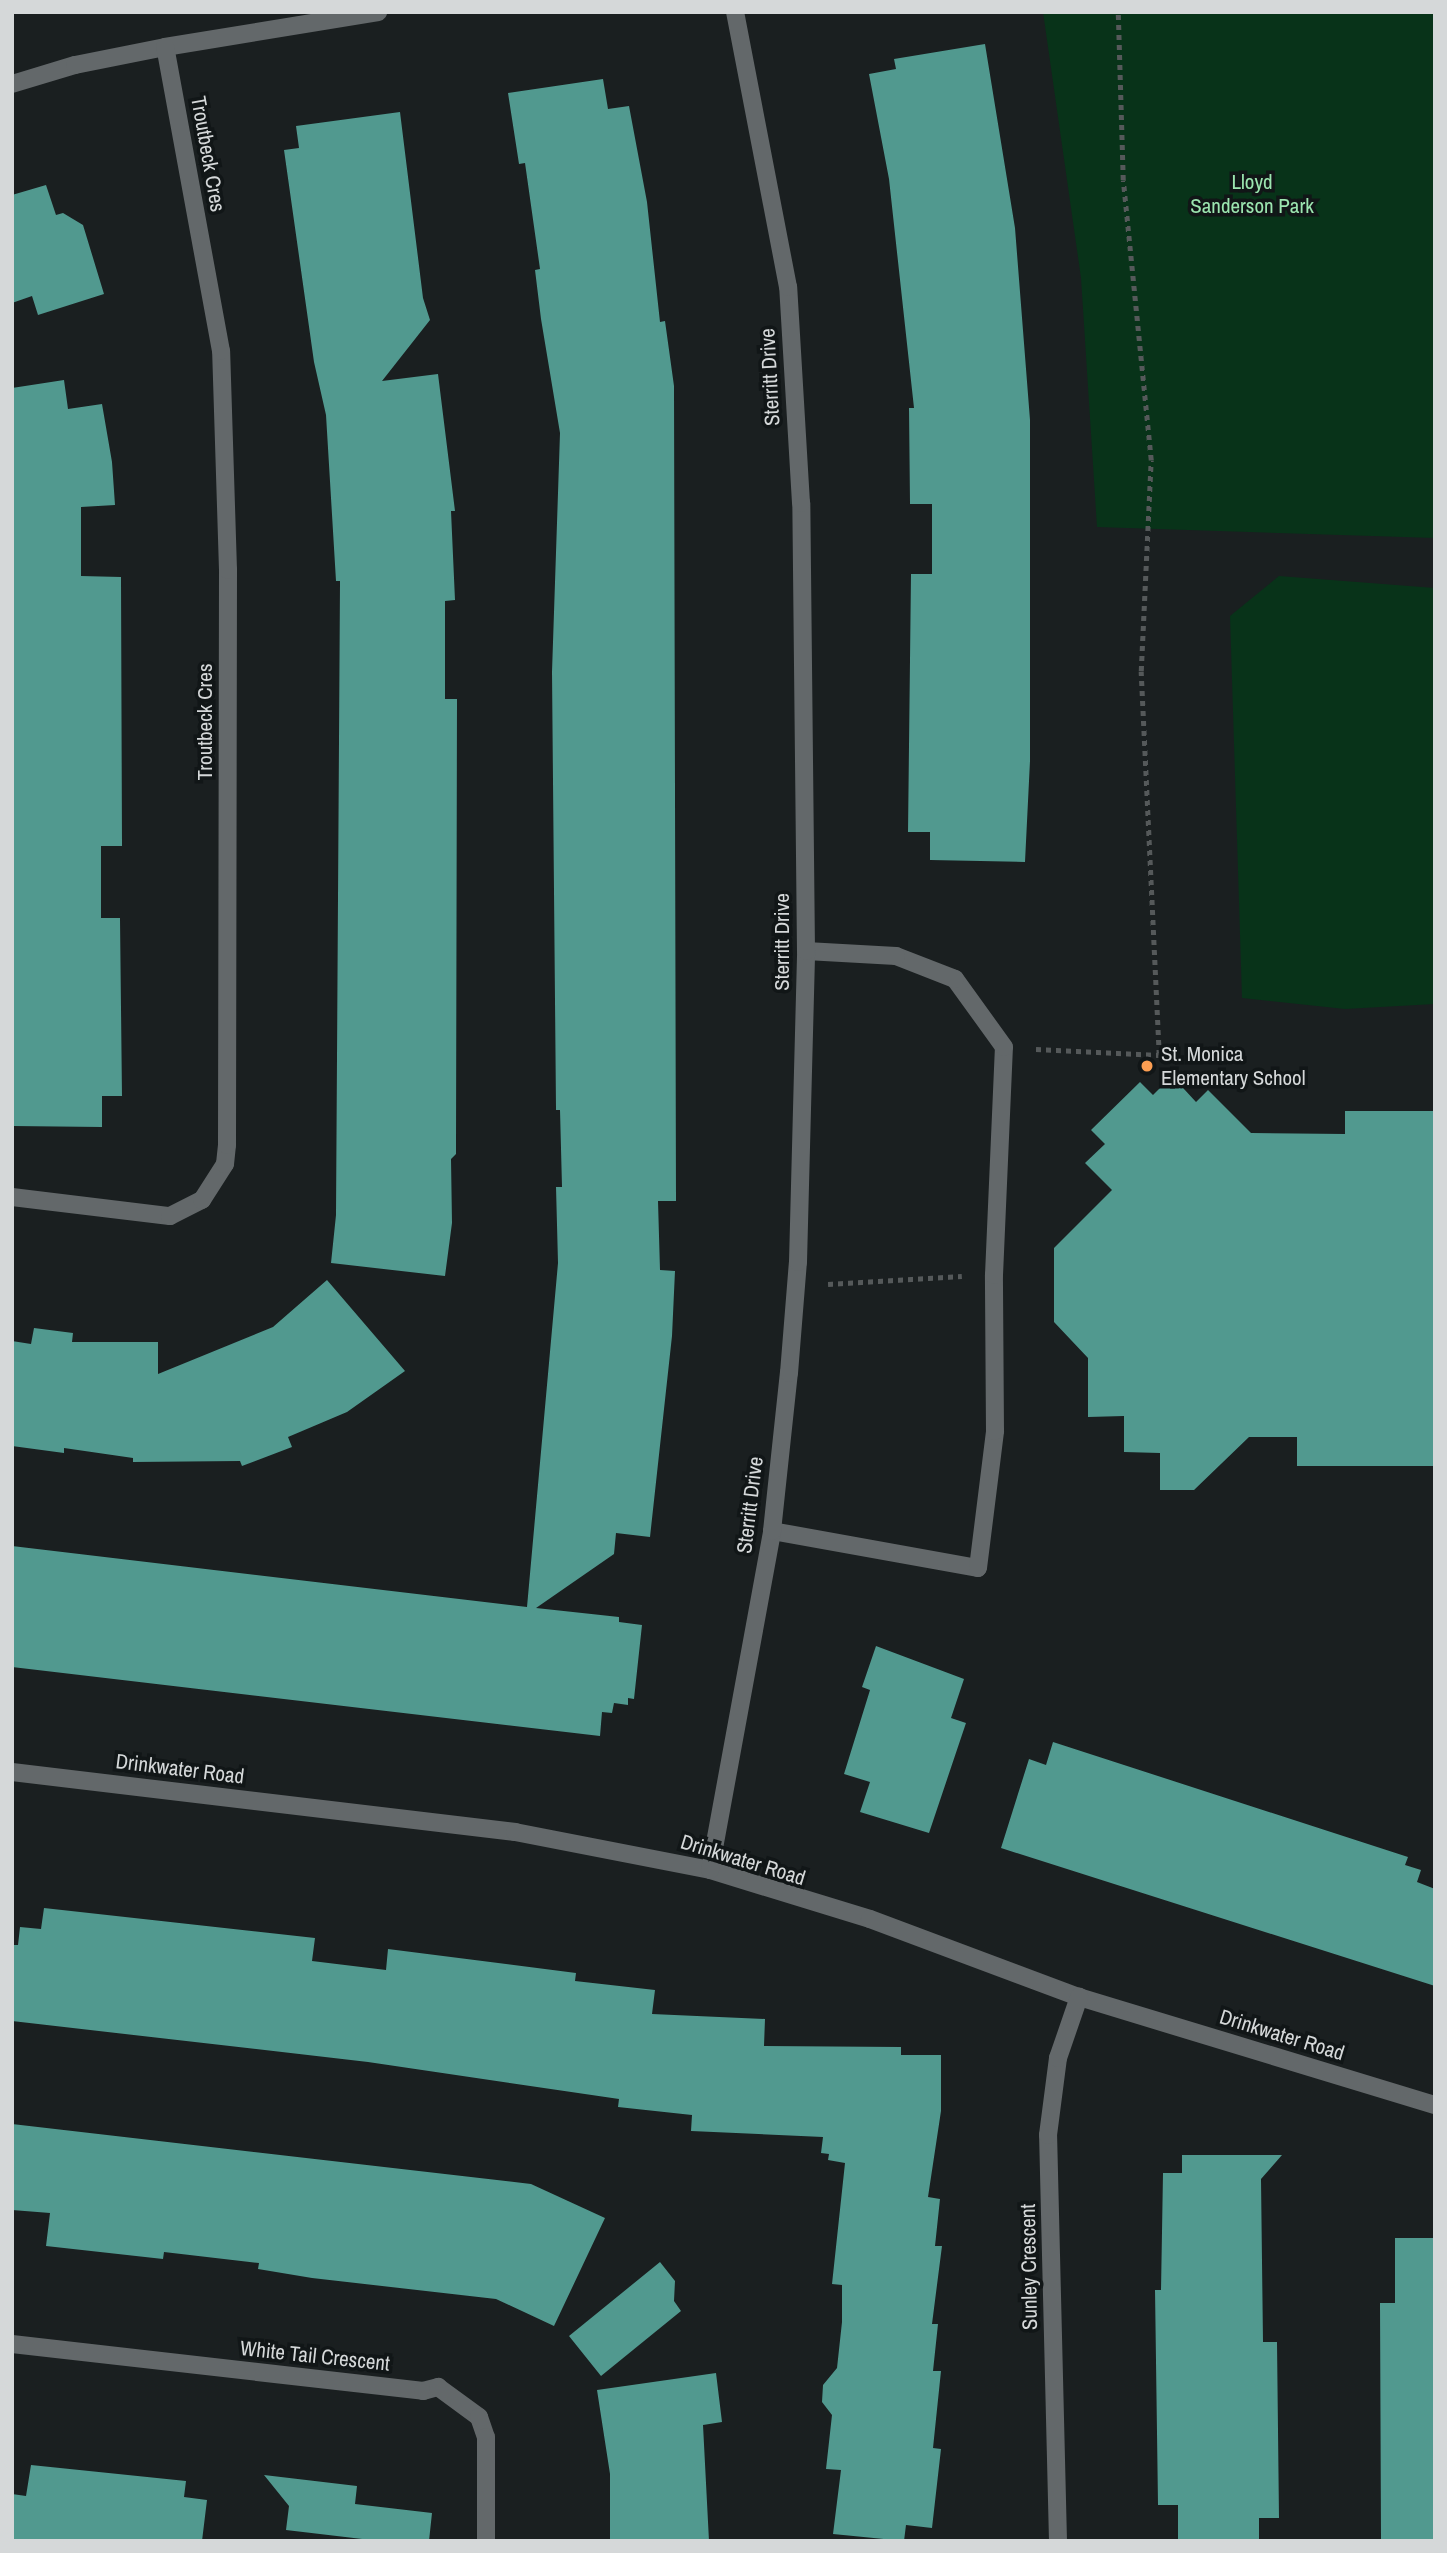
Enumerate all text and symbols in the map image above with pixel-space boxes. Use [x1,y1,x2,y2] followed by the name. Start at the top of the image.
[185,94,231,214] street label: Troutbeck Cres
[1190,169,1314,219] park label: Lloyd Sanderson Park
[755,328,785,426] street label: Sterritt Drive
[192,663,218,781] street label: Troutbeck Cres
[769,893,795,991] street label: Sterritt Drive
[1161,1041,1306,1091] place label: St. Monica Elementary School
[1139,1058,1155,1074] marker: St. Monica Elementary School
[732,1455,768,1555] street label: Sterritt Drive
[114,1749,246,1789] street label: Drinkwater Road
[678,1829,808,1891] street label: Drinkwater Road
[1217,2004,1347,2066] street label: Drinkwater Road
[1015,2204,1043,2330] street label: Sunley Crescent
[239,2336,391,2376] street label: White Tail Crescent

